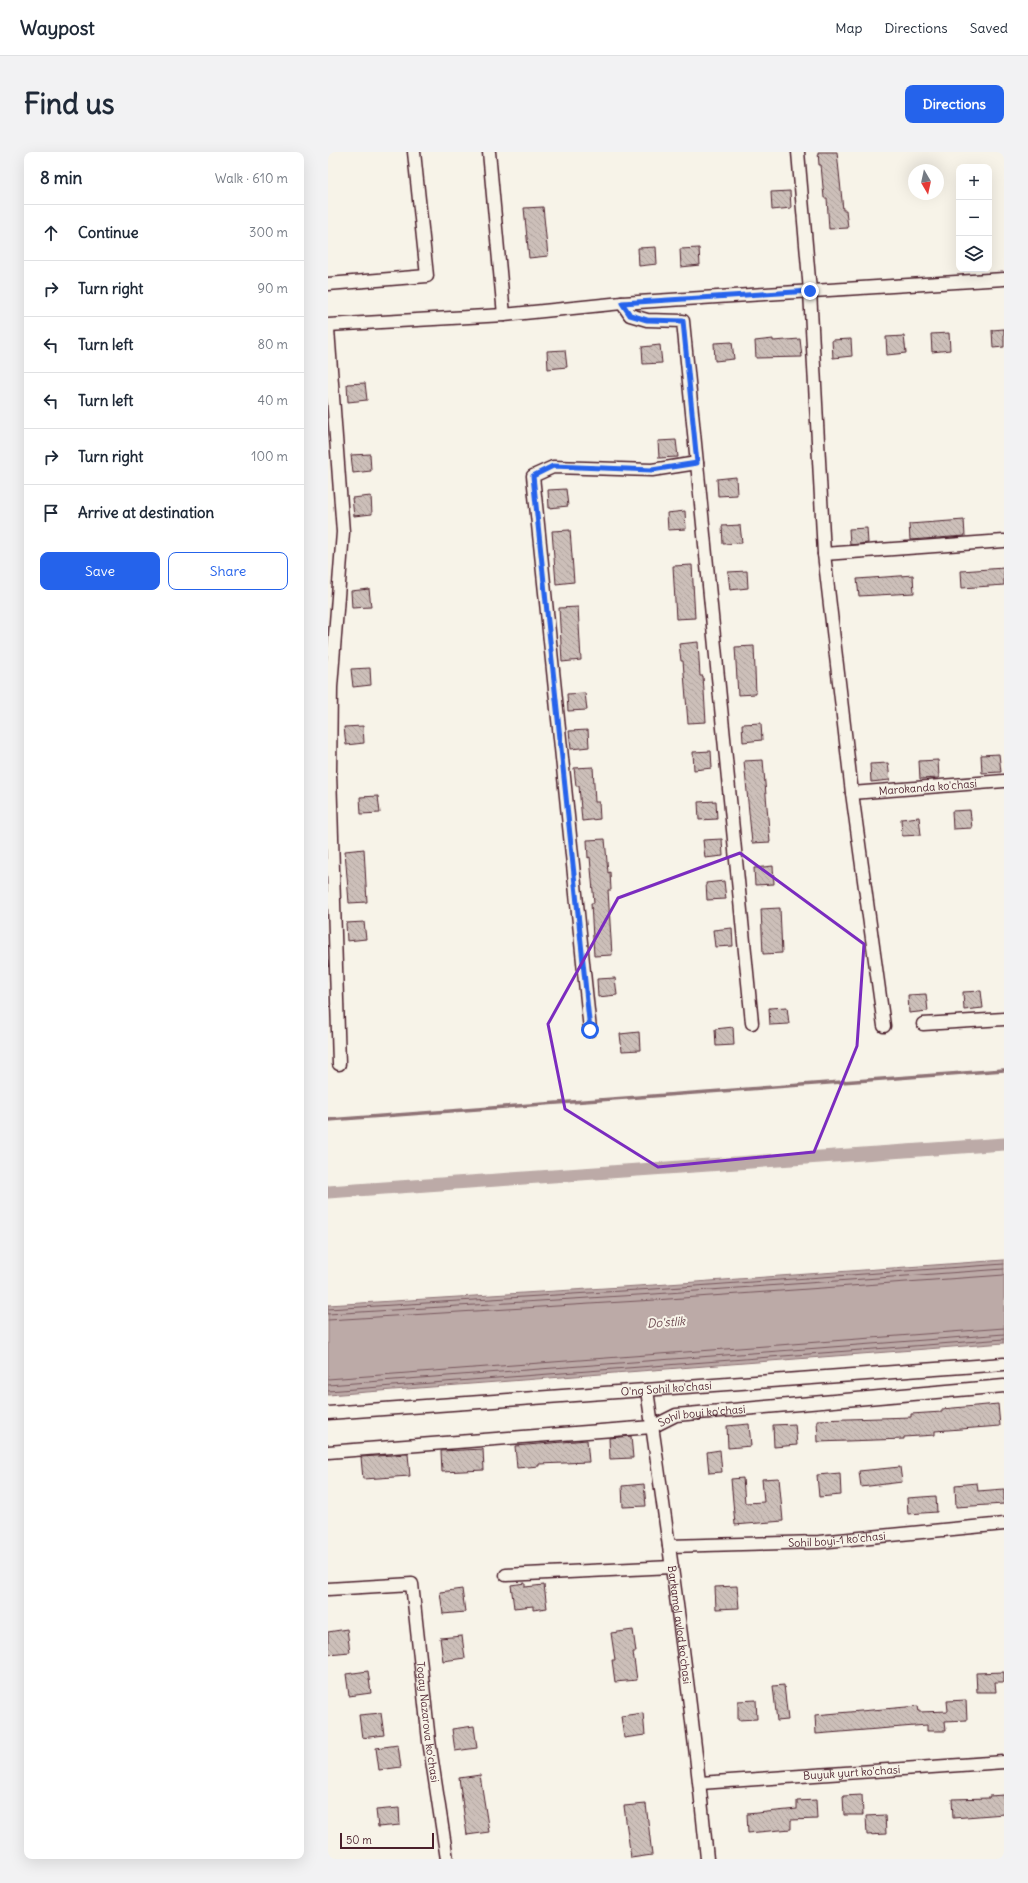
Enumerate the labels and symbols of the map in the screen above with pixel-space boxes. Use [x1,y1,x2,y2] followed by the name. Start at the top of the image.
[908,164,944,200] north arrow
[801,282,819,300] route end
[878,776,977,798] street label: Marokanda ko'chasi
[581,1021,599,1039] route start
[646,1313,687,1331] water label: Do'stlik
[620,1378,712,1399] street label: O'ng Sohil ko'chasi
[656,1402,746,1430] street label: Sohil boyi ko'chasi
[788,1529,886,1550] street label: Sohil boyi-1 ko'chasi
[665,1565,694,1685] street label: Barkamol avlod ko'chasi
[413,1661,442,1783] street label: Togay Nazarova ko'chasi
[803,1762,901,1783] street label: Buyuk yurt ko'chasi
[340,1831,434,1850] scale bar

